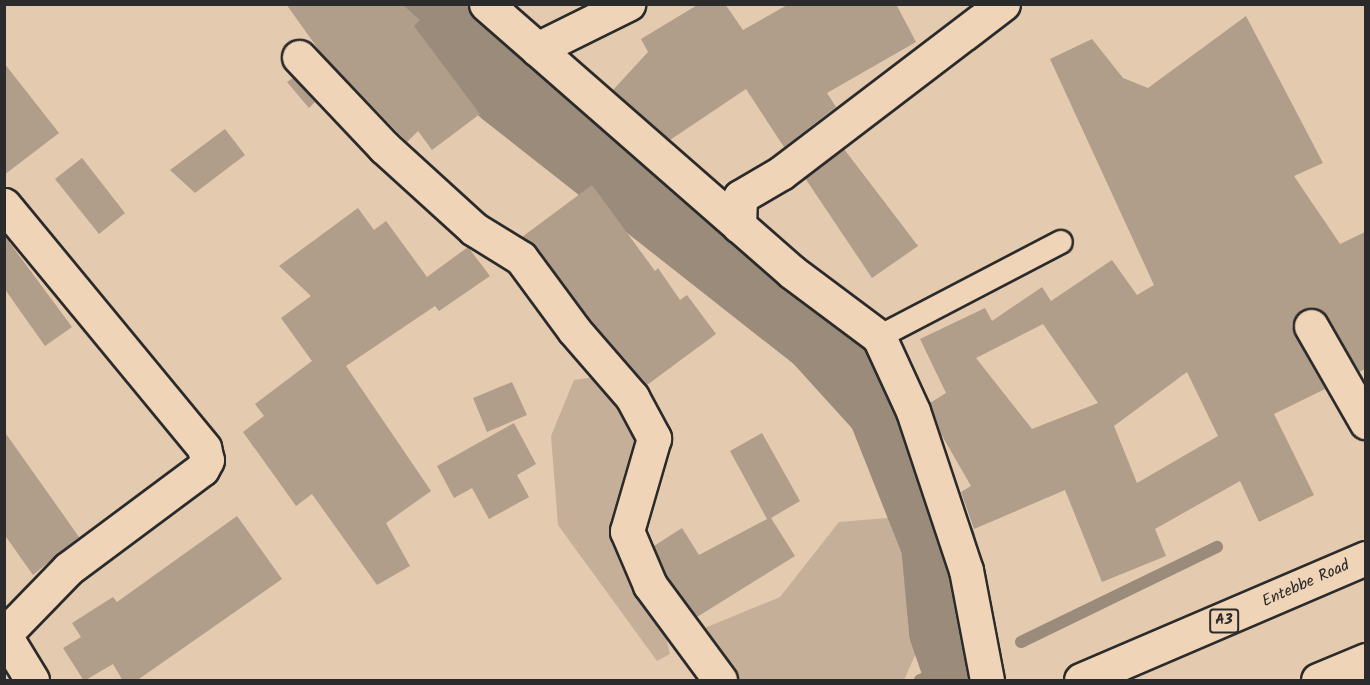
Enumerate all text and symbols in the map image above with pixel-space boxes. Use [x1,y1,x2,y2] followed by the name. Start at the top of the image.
[1259,556,1353,612] street label: Entebbe Road
[1209,609,1239,633] road number: A3

